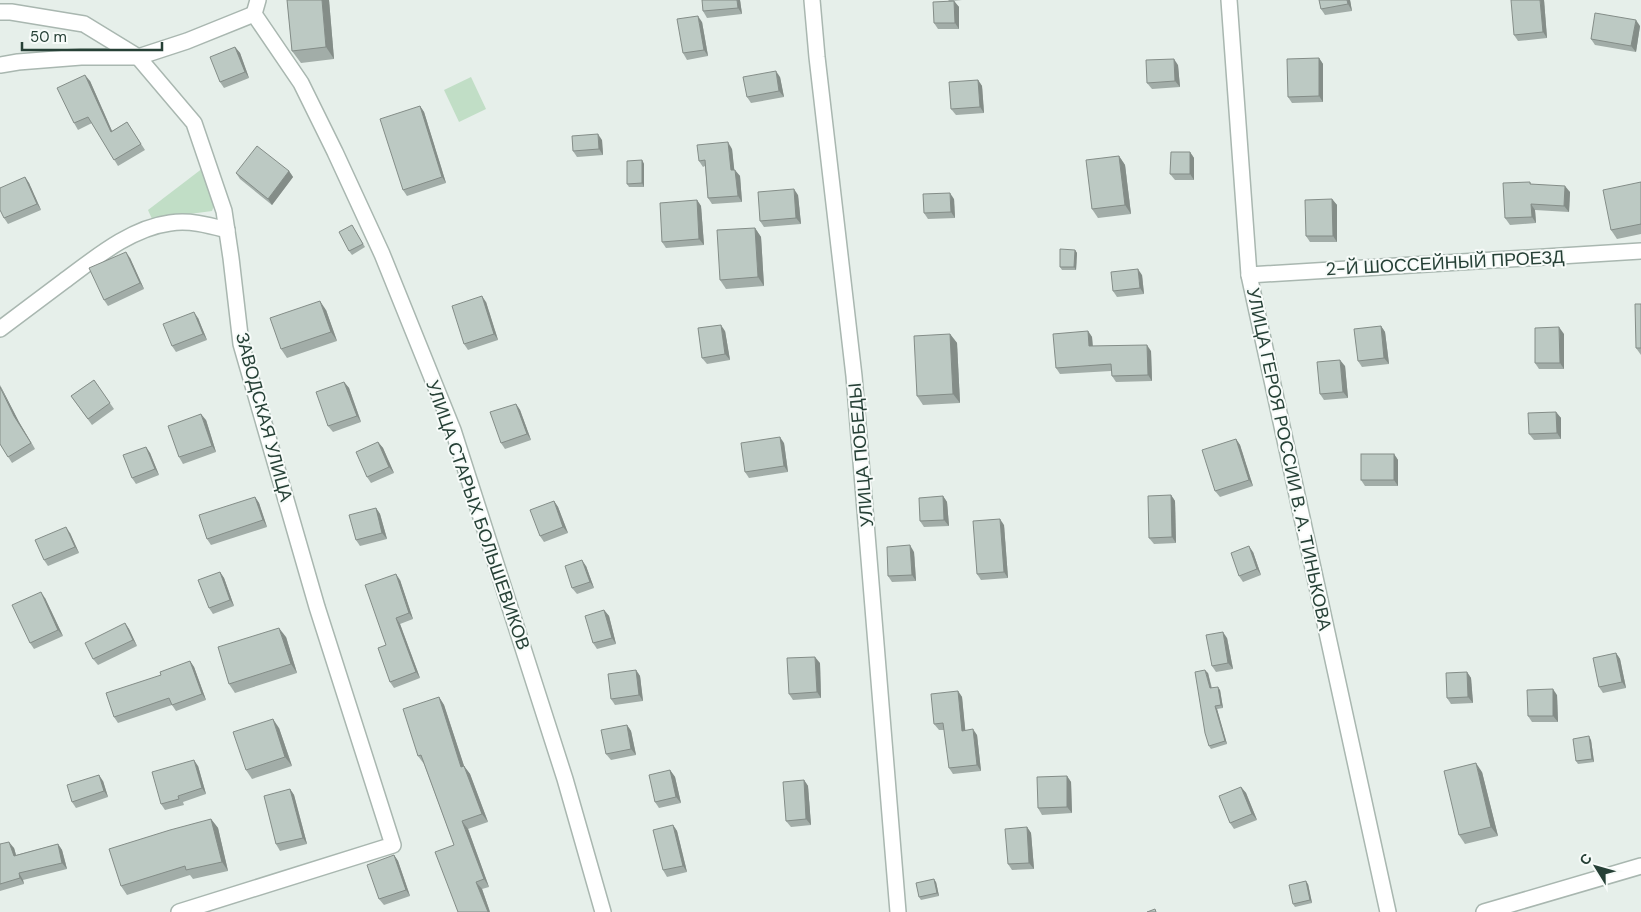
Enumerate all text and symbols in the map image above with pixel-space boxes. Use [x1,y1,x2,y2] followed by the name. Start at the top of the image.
[22,20,162,52] scale bar
[30,27,67,47] text: 50 m
[1325,245,1565,281] street label: 2-Й ШОССЕЙНЫЙ ПРОЕЗД
[1241,285,1337,633] street label: УЛИЦА ГЕРОЯ РОССИИ В. А. ТИНЬКОВА
[230,330,298,504] street label: ЗАВОДСКАЯ УЛИЦА
[420,377,536,653] street label: УЛИЦА СТАРЫХ БОЛЬШЕВИКОВ
[843,382,879,528] street label: УЛИЦА ПОБЕДЫ
[1571,842,1621,892] north arrow
[1575,850,1596,869] text: С

